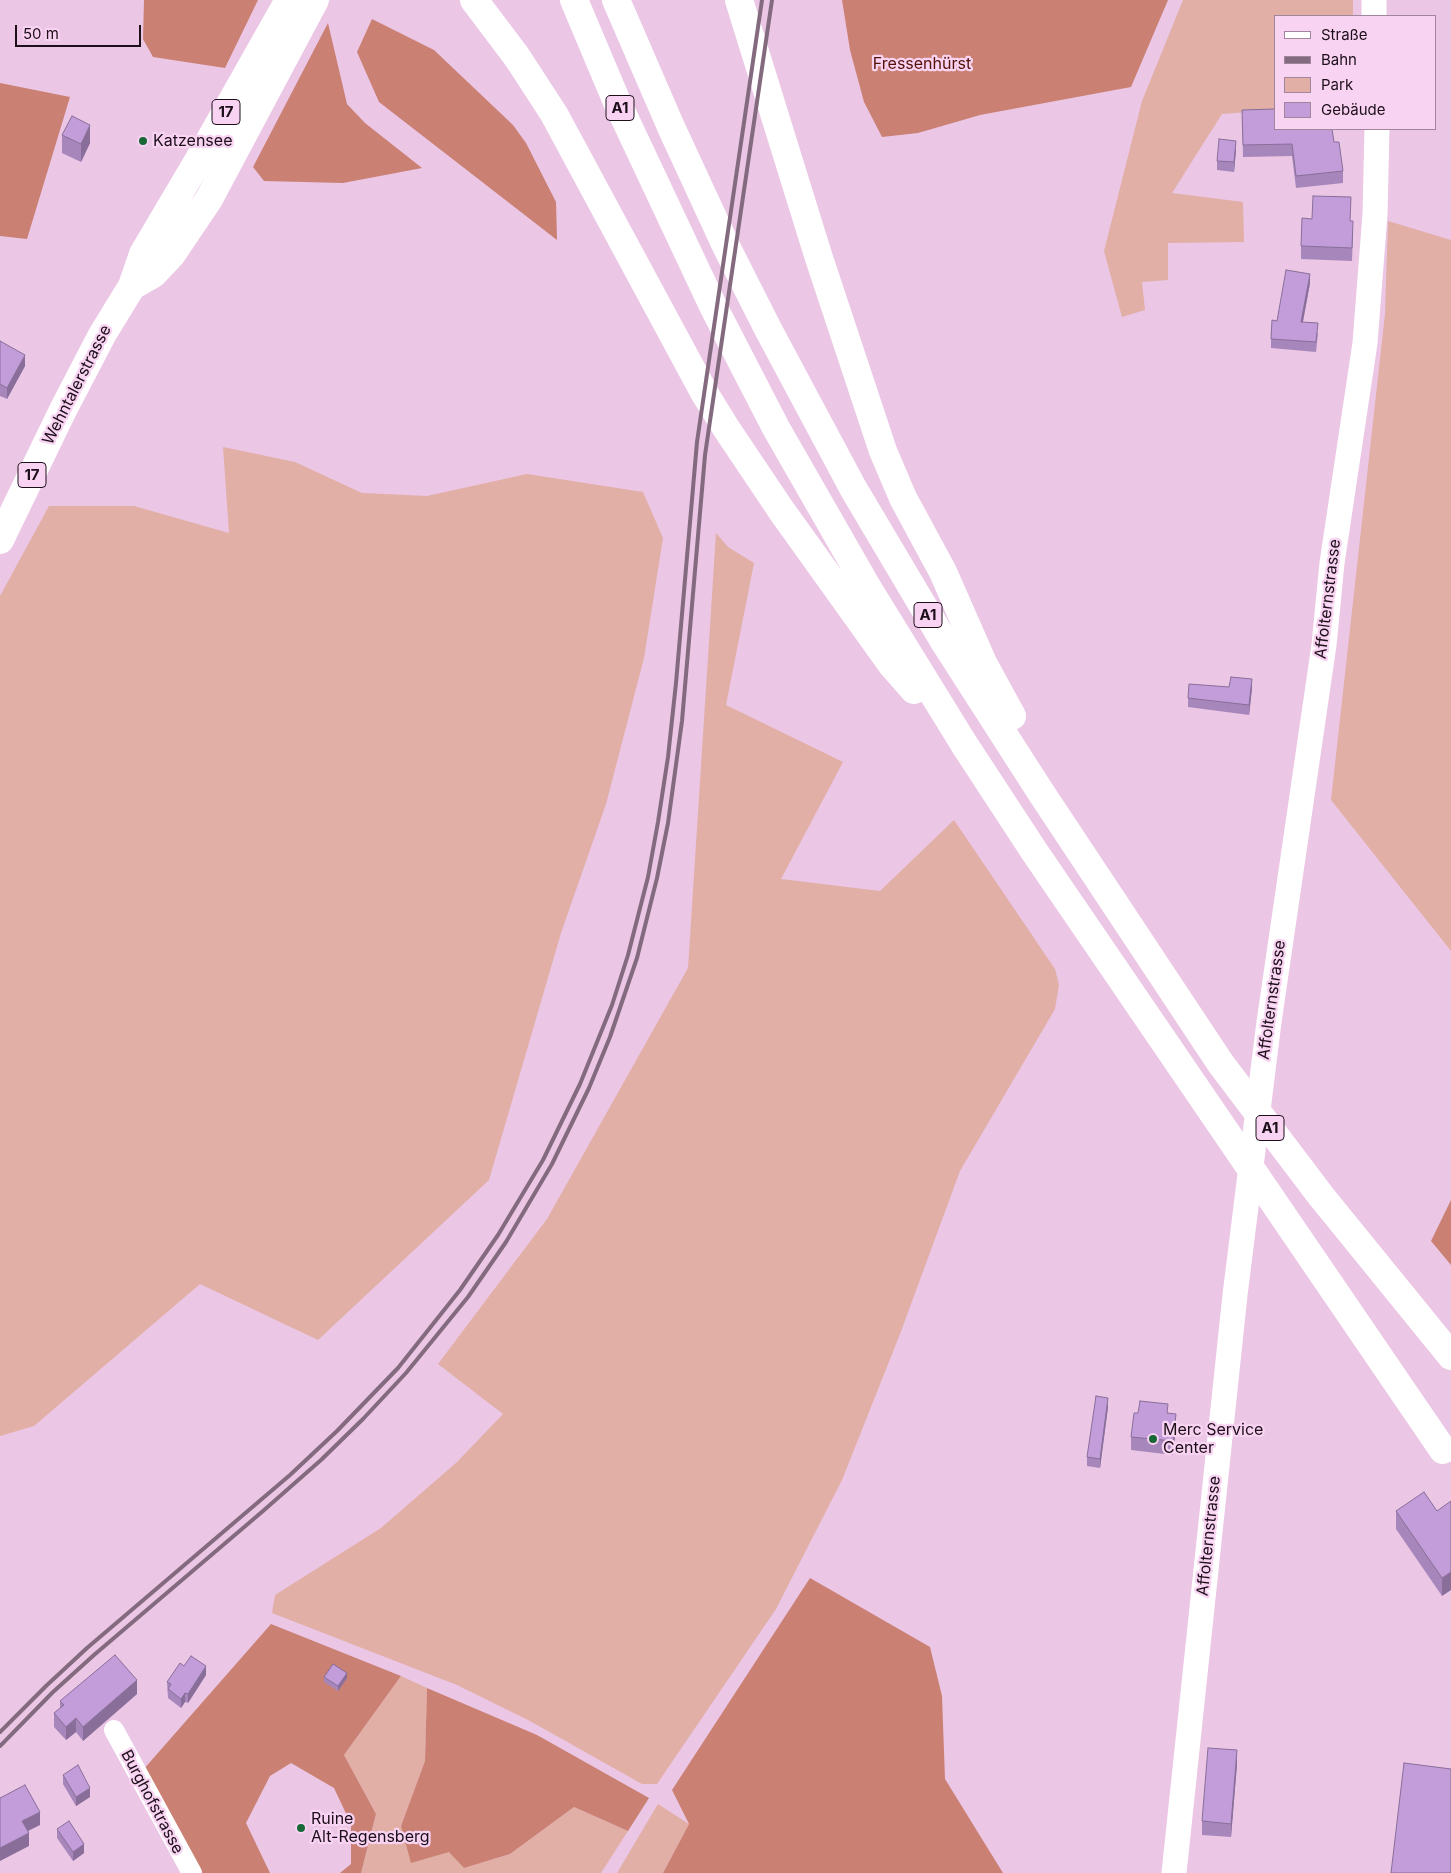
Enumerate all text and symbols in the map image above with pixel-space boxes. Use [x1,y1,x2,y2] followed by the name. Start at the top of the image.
[18,15,144,47] scale bar
[1274,15,1436,130] legend
[23,24,59,43] text: 50 m
[1321,25,1368,44] text: Straße
[1321,50,1357,69] text: Bahn
[873,54,971,74] park label: Fressenhürst
[1321,75,1353,94] text: Park
[606,96,634,120] road number: A1
[212,100,240,124] road number: 17
[1321,100,1386,119] text: Gebäude
[153,131,232,151] place label: Katzensee
[137,135,149,147] marker: Katzensee
[39,322,115,448] street label: Wehntalerstrasse
[18,462,46,488] road number: 17
[1311,538,1345,660] street label: Affolternstrasse
[914,602,942,628] road number: A1
[1254,939,1290,1061] street label: Affolternstrasse
[1256,1116,1284,1140] road number: A1
[1163,1420,1263,1458] place label: Merc Service Center
[1147,1433,1159,1445] marker: Merc Service Center
[1193,1475,1225,1597] street label: Affolternstrasse
[117,1747,187,1857] street label: Burghofstrasse
[311,1809,430,1847] place label: Ruine Alt-Regensberg
[295,1822,307,1834] marker: Ruine Alt-Regensberg

